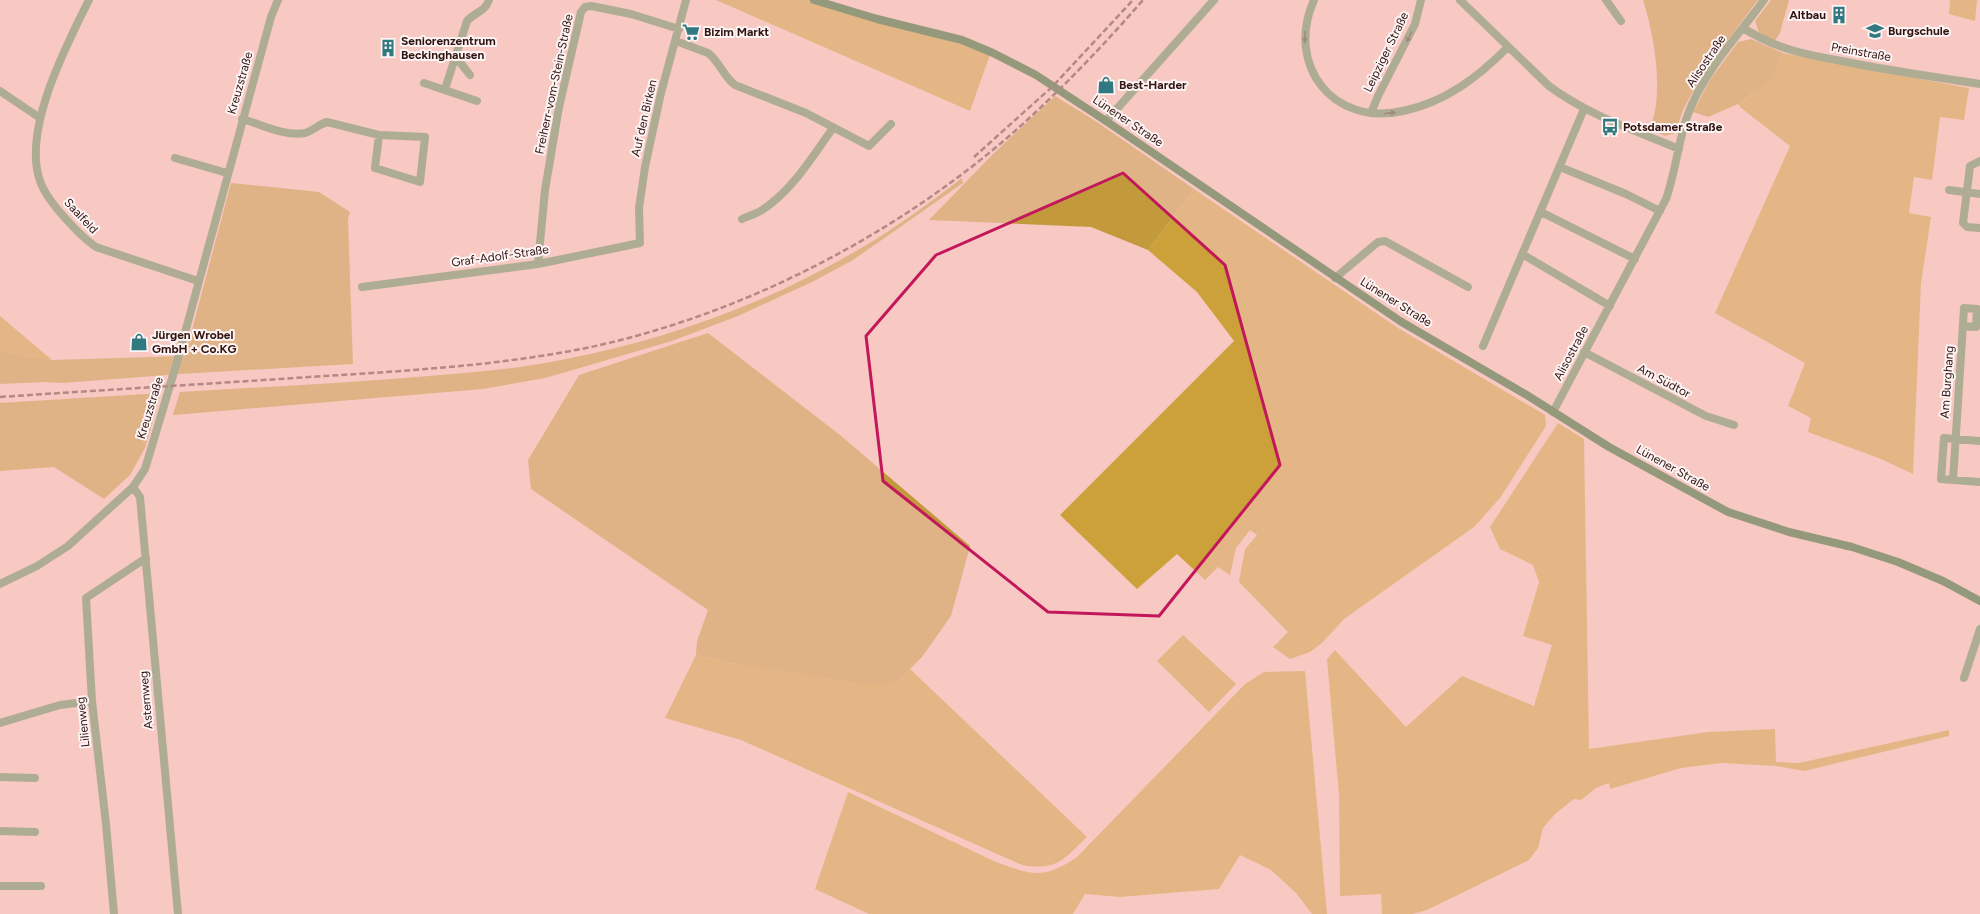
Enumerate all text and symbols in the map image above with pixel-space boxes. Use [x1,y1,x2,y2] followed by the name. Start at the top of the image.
[1829,5,1849,25] building icon: Altbau
[1789,8,1826,22] place label: Altbau
[1361,9,1412,94] street label: Leipziger Straße
[532,12,576,155] street label: Freiherr-vom-Stein-Straße
[1865,21,1885,41] school or university icon: Burgschule
[681,22,701,42] supermarket icon: Bizim Markt
[1888,24,1950,38] place label: Burgschule
[704,25,769,39] place label: Bizim Markt
[1302,31,1308,44] one-way arrow
[1406,31,1412,43] one-way arrow
[1683,32,1729,90] street label: Alisostraße
[401,34,496,62] place label: Seniorenzentrum Beckinghausen
[378,38,398,58] building icon: Seniorenzentrum Beckinghausen
[1830,40,1892,64] street label: Preinstraße
[224,50,256,116] street label: Kreuzstraße
[1096,75,1116,95] shop icon: Best-Harder
[628,78,660,158] street label: Auf den Birken
[1119,78,1187,92] place label: Best-Harder
[1090,92,1166,150] street label: Lünener Straße
[1384,110,1396,116] one-way arrow
[1600,117,1620,137] bus stop icon: Potsdamer Straße
[1623,120,1723,134] place label: Potsdamer Straße
[61,196,101,236] street label: Saalfeld
[450,242,550,270] street label: Graf-Adolf-Straße
[1358,274,1435,330] street label: Lünener Straße
[1551,323,1591,383] street label: Alisostraße
[152,328,236,356] place label: Jürgen Wrobel GmbH + Co.KG
[129,332,149,352] shop icon: Jürgen Wrobel GmbH + Co.KG
[1937,345,1957,419] street label: Am Burghang
[1635,361,1693,401] street label: Am Südtor
[134,375,166,441] street label: Kreuzstraße
[1634,442,1713,494] street label: Lünener Straße
[136,670,156,730] street label: Asternweg
[73,696,93,748] street label: Lilienweg

